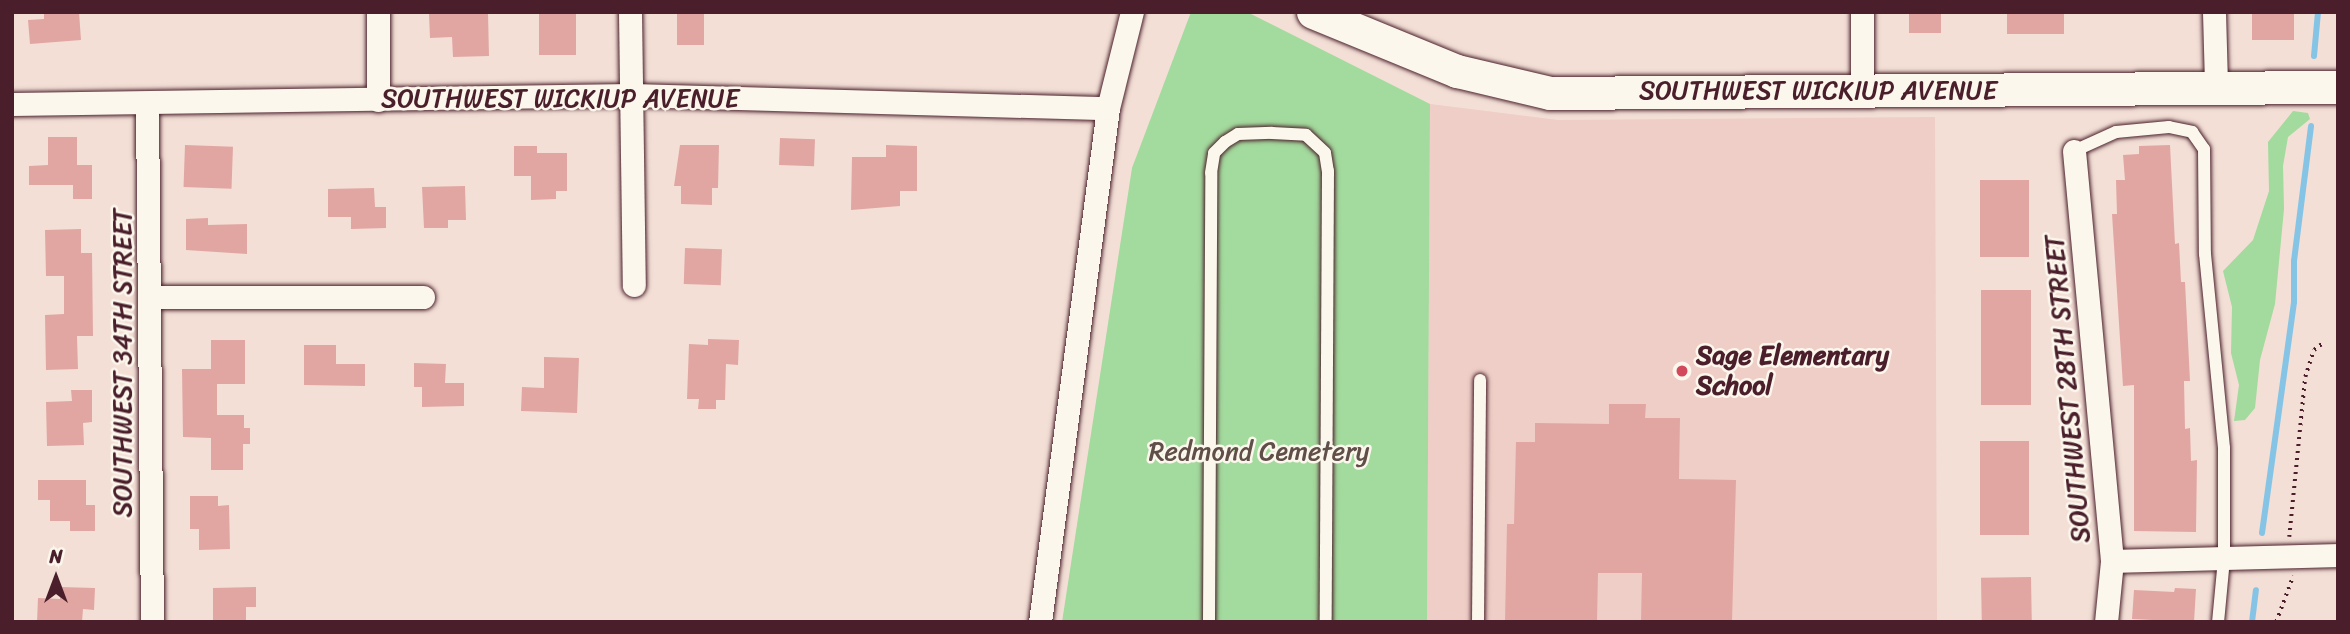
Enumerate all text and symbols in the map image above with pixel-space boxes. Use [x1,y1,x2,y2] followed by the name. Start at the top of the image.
[1639,75,1997,107] street label: SOUTHWEST WICKIUP AVENUE
[381,83,739,115] street label: SOUTHWEST WICKIUP AVENUE
[107,207,139,519] street label: SOUTHWEST 34TH STREET
[2039,232,2097,546] street label: SOUTHWEST 28TH STREET
[1696,340,1890,402] place label: Sage Elementary School
[1674,363,1690,379] marker: Sage Elementary School
[1148,436,1370,468] park label: Redmond Cemetery
[49,540,63,573] text: N
[21,543,91,613] north arrow

